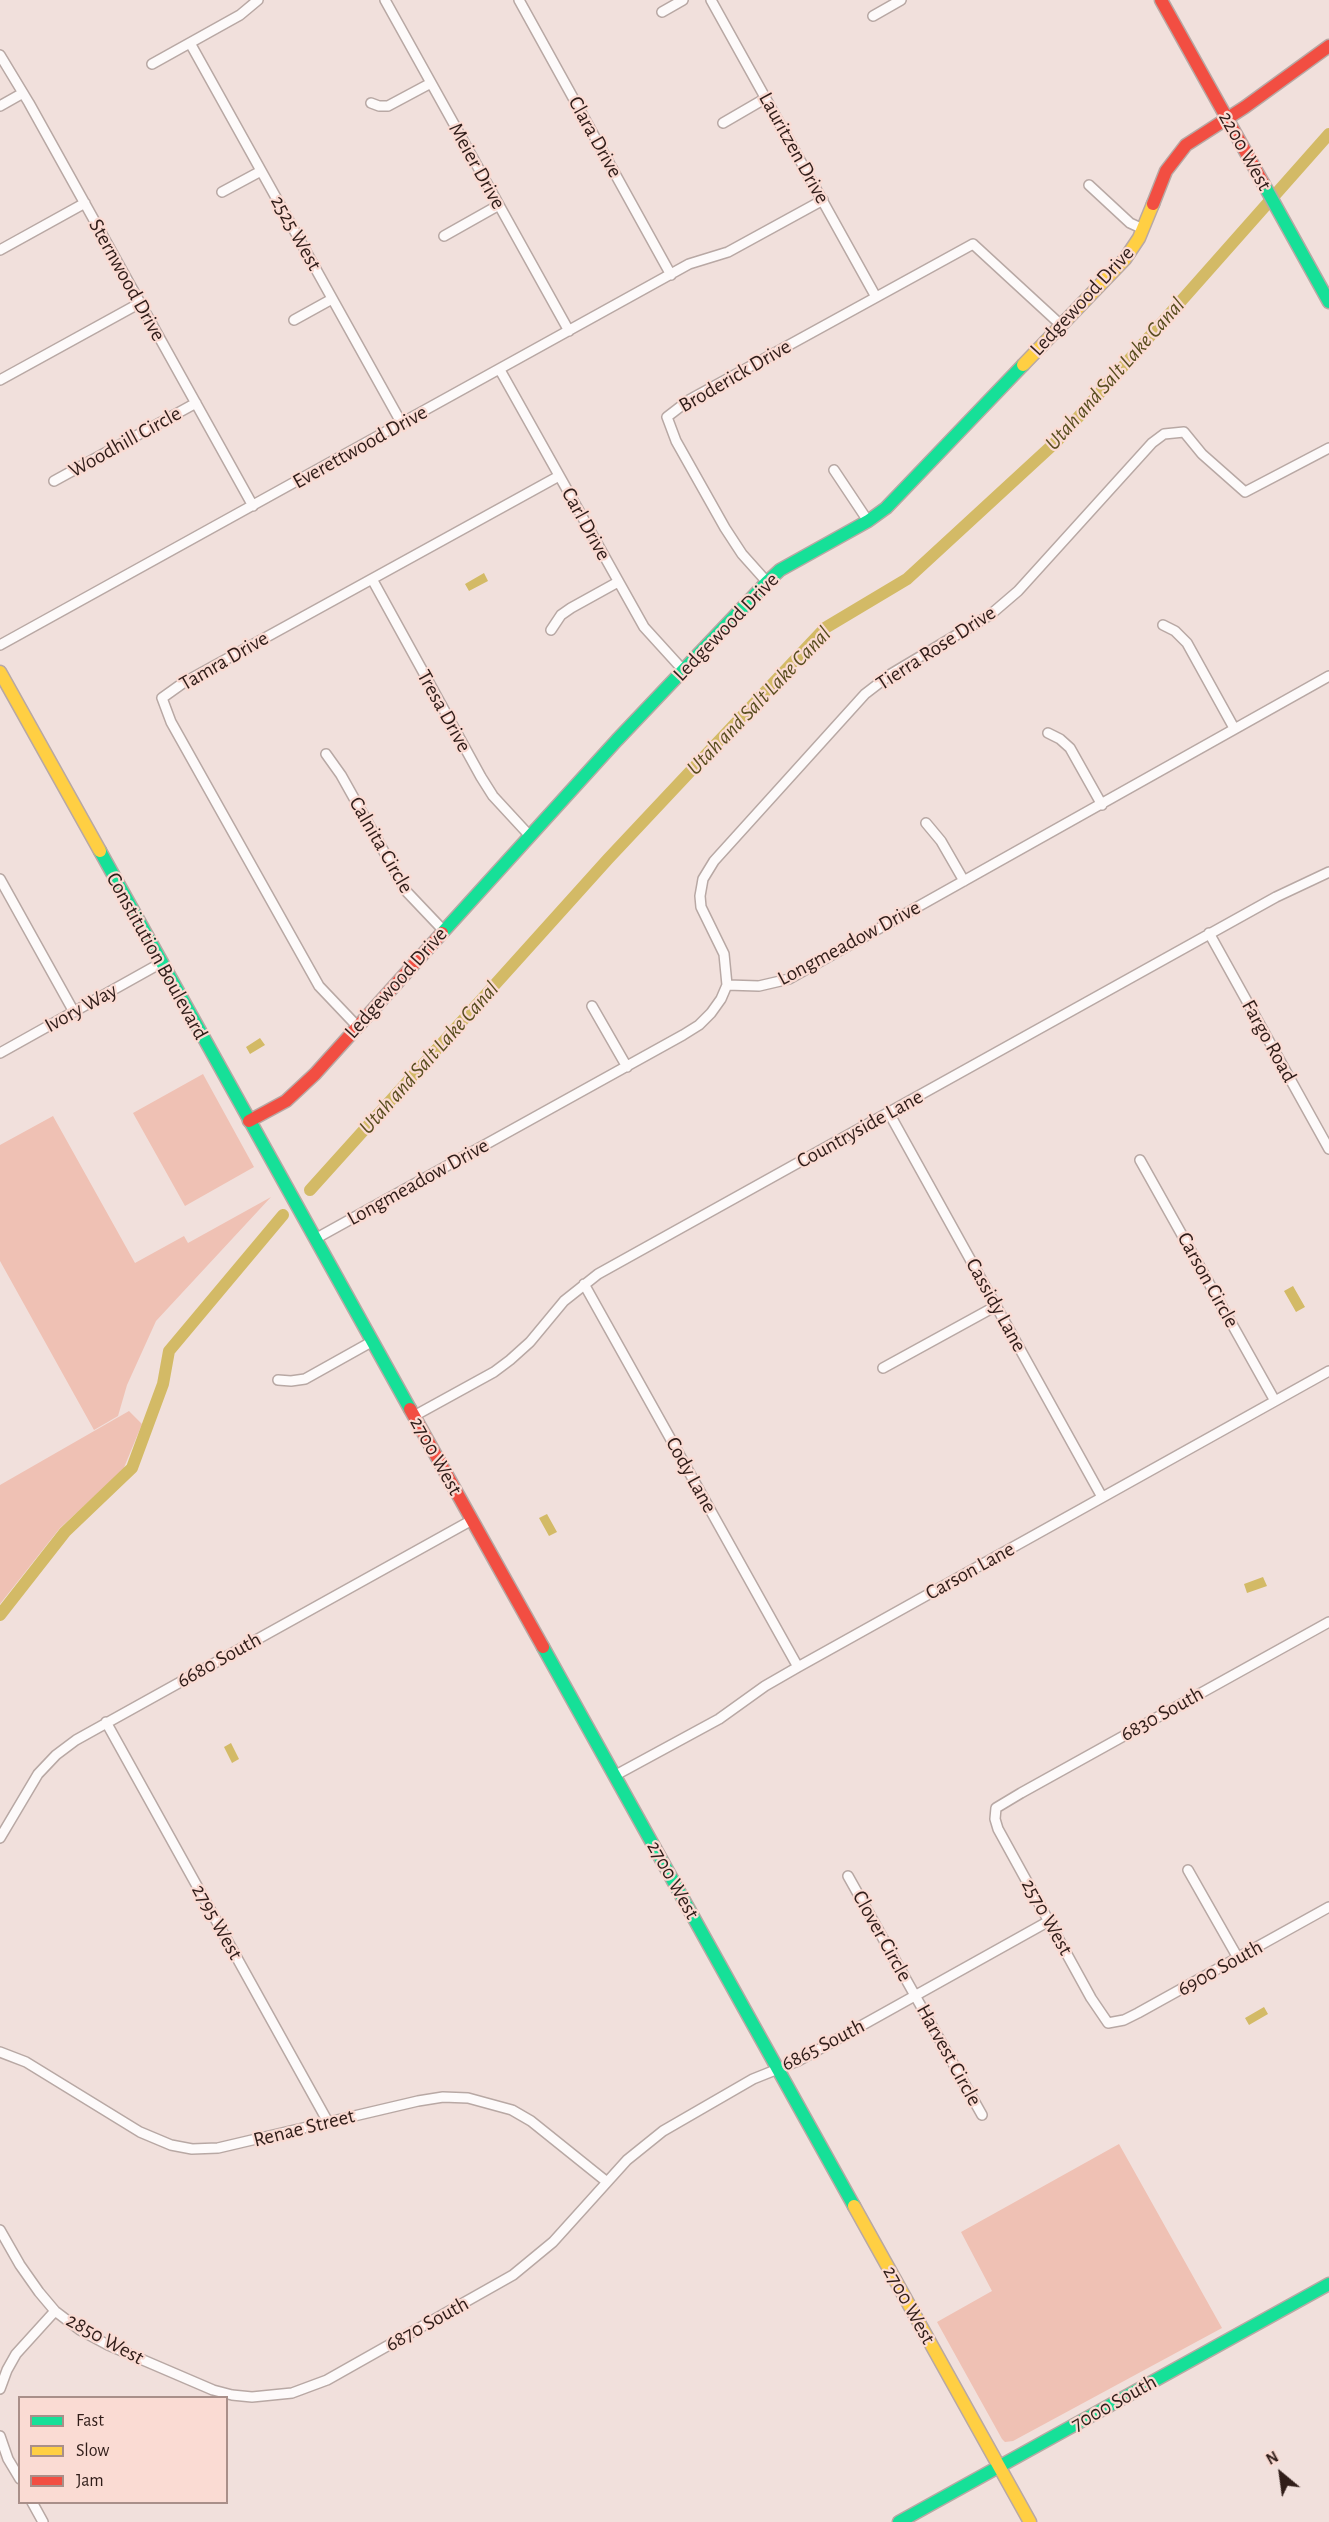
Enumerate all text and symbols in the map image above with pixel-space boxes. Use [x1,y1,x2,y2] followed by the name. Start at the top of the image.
[753,88,835,208] street label: Lauritzen Drive
[562,92,628,182] street label: Clara Drive
[1213,107,1277,195] street label: 2200 West
[443,119,511,213] street label: Meier Drive
[265,191,327,275] street label: 2525 West
[83,215,171,345] street label: Sternwood Drive
[1025,241,1139,361] street label: Ledgewood Drive
[1039,292,1191,456] water label: Utah and Salt Lake Canal
[674,334,796,418] street label: Broderick Drive
[288,400,432,494] street label: Everettwood Drive
[64,401,186,483] street label: Woodhill Circle
[556,483,616,565] street label: Carl Drive
[668,567,784,687] street label: Ledgewood Drive
[872,600,1000,696] street label: Tierra Rose Drive
[681,621,837,781] water label: Utah and Salt Lake Canal
[175,625,273,697] street label: Tamra Drive
[411,666,477,756] street label: Tresa Drive
[343,792,419,898] street label: Calnita Circle
[101,868,213,1044] street label: Constitution Boulevard
[773,895,925,991] street label: Longmeadow Drive
[339,922,453,1044] street label: Ledgewood Drive
[353,976,505,1140] water label: Utah and Salt Lake Canal
[40,978,122,1038] street label: Ivory Way
[1236,995,1302,1087] street label: Fargo Road
[792,1084,928,1174] street label: Countryside Lane
[343,1133,493,1231] street label: Longmeadow Drive
[1172,1228,1244,1332] street label: Carson Circle
[960,1254,1032,1356] street label: Cassidy Lane
[404,1412,468,1500] street label: 2700 West
[660,1433,722,1517] street label: Cody Lane
[921,1536,1019,1606] street label: Carson Lane
[172,1627,266,1693] street label: 6680 South
[1116,1681,1208,1747] street label: 6830 South
[641,1836,705,1924] street label: 2700 West
[1016,1874,1078,1960] street label: 2570 West
[186,1880,248,1964] street label: 2795 West
[847,1886,917,1986] street label: Clover Circle
[1173,1934,1267,2002] street label: 6900 South
[911,2000,987,2110] street label: Harvest Circle
[777,2013,869,2077] street label: 6865 South
[251,2103,357,2153] street label: Renae Street
[877,2261,941,2349] street label: 2700 West
[381,2291,473,2357] street label: 6870 South
[62,2307,148,2371] street label: 2850 West
[1067,2369,1161,2437] street label: 7000 South
[18,2396,228,2504] legend
[76,2412,104,2430] text: Fast
[76,2442,109,2460] text: Slow
[1251,2444,1311,2504] north arrow
[1264,2449,1281,2468] text: N
[76,2472,104,2490] text: Jam

